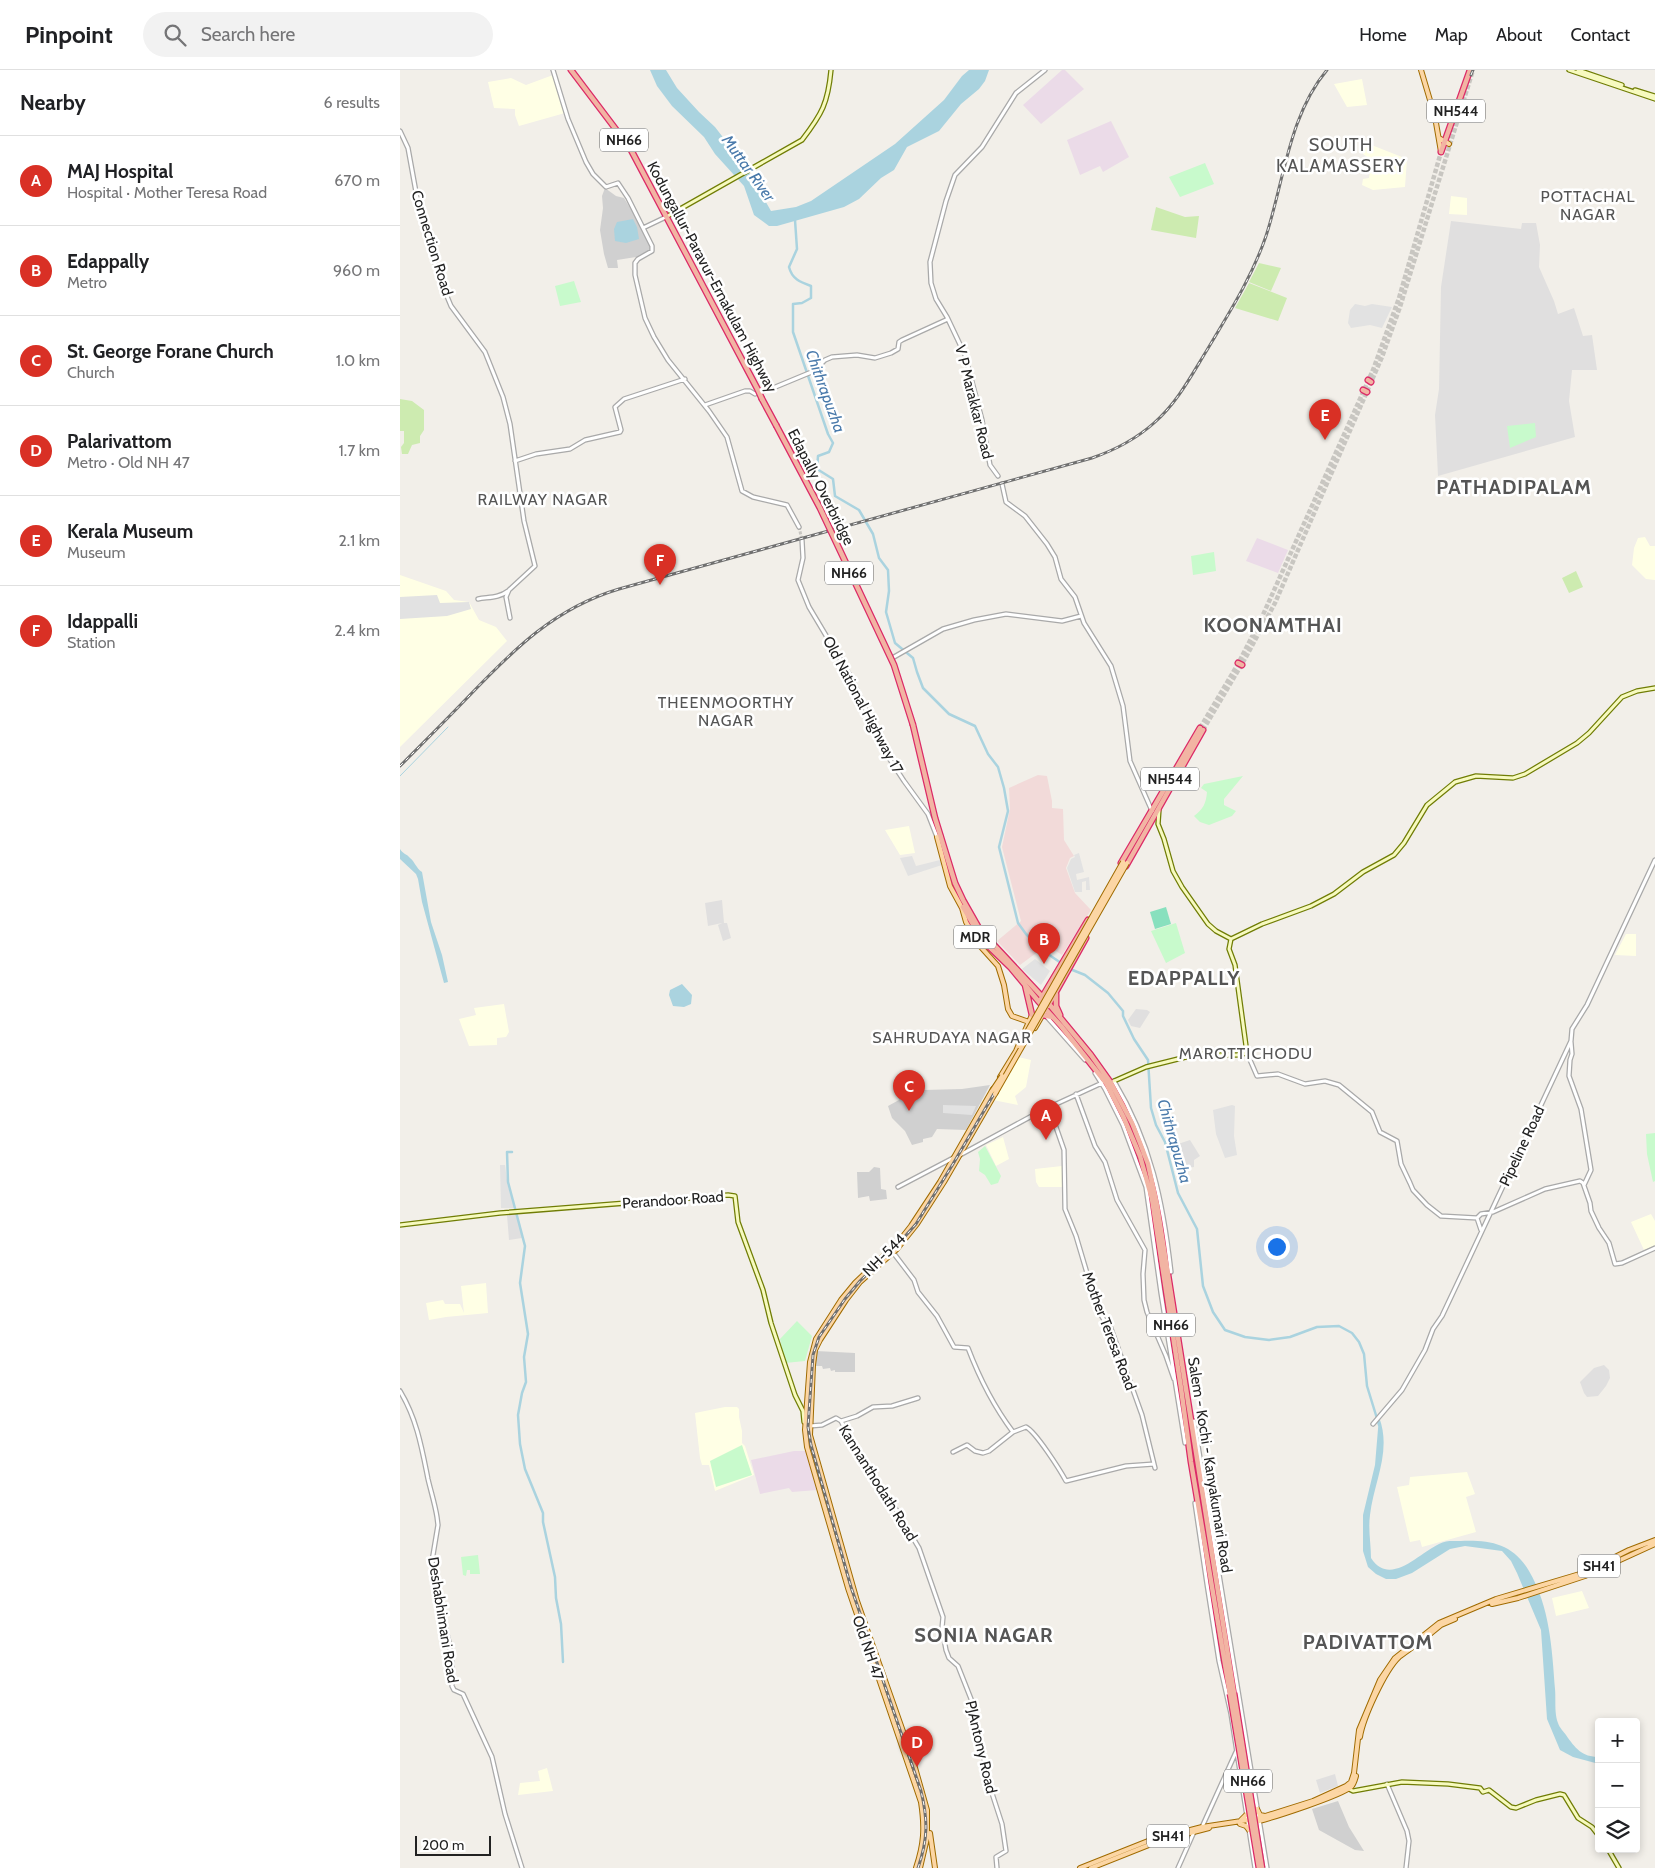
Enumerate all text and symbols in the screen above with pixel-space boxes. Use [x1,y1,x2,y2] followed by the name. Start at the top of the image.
[143,12,493,57] search box
[25,20,113,49] text: Pinpoint
[161,21,189,49] icon: search
[201,23,295,46] text: Search here
[1359,24,1407,46] text: Home
[1435,24,1468,46] text: Map
[1496,24,1542,46] text: About
[1570,24,1630,46] text: Contact
[20,90,86,115] text: Nearby
[324,93,380,112] text: 6 results
[1427,99,1485,122] road number: NH544
[600,128,648,152] road number: NH66
[717,130,780,206] water label: Muttar River
[1276,134,1406,177] district label: SOUTH KALAMASSERY
[643,158,781,396] street label: Kodungallur-Paravur-Ernakulam Highway
[67,160,173,183] text: MAJ Hospital
[31,171,41,190] text: A
[334,171,380,190] text: 670 m
[67,183,267,202] text: Hospital · Mother Teresa Road
[1541,187,1635,224] district label: POTTACHAL NAGAR
[407,188,457,298] street label: Connection Road
[67,250,149,273] text: Edappally
[31,261,41,280] text: B
[333,261,380,280] text: 960 m
[67,273,107,292] text: Metro
[67,340,274,363] text: St. George Forane Church
[951,343,997,461] street label: V P Marakkar Road
[802,347,849,435] water label: Chithrapuzha
[31,351,41,370] text: C
[336,351,380,370] text: 1.0 km
[67,363,115,382] text: Church
[1309,399,1341,440] pin: E
[784,426,858,548] street label: Edapally Overbridge
[67,430,172,453] text: Palarivattom
[30,441,42,460] text: D
[339,441,380,460] text: 1.7 km
[67,453,190,472] text: Metro · Old NH 47
[1436,475,1592,499] district label: PATHADIPALAM
[478,490,609,509] district label: RAILWAY NAGAR
[67,520,193,543] text: Kerala Museum
[31,531,41,550] text: E
[338,531,380,550] text: 2.1 km
[67,543,125,562] text: Museum
[644,544,676,585] pin: F
[825,562,873,584] road number: NH66
[67,610,138,633] text: Idappalli
[1203,613,1343,637] district label: KOONAMTHAI
[32,621,40,640] text: F
[334,621,380,640] text: 2.4 km
[67,633,116,652] text: Station
[819,633,907,777] street label: Old National Highway 17
[658,693,794,730] district label: THEENMOORTHY NAGAR
[1141,768,1199,791] road number: NH544
[1028,923,1060,964] pin: B
[954,926,996,949] road number: MDR
[1128,966,1240,990] district label: EDAPPALLY
[872,1028,1032,1047] district label: SAHRUDAYA NAGAR
[1179,1044,1313,1063] district label: MAROTTICHODU
[893,1070,925,1111] pin: C
[1153,1097,1196,1185] water label: Chithrapuzha
[1030,1099,1062,1140] pin: A
[1496,1103,1548,1189] street label: Pipeline Road
[622,1187,724,1213] street label: Perandoor Road
[859,1230,909,1280] street label: NH-544
[1264,1234,1290,1260] your location
[1078,1269,1140,1393] street label: Mother Teresa Road
[1147,1314,1195,1336] road number: NH66
[1184,1356,1236,1574] street label: Salem - Kochi - Kanyakumari Road
[835,1421,921,1545] street label: Kannanthodath Road
[1578,1554,1620,1578] road number: SH41
[424,1556,462,1684] street label: Deshabhimani Road
[849,1613,888,1683] street label: Old NH 47
[914,1623,1054,1647] district label: SONIA NAGAR
[1303,1630,1433,1654] district label: PADIVATTOM
[962,1699,1000,1795] street label: PJAntony Road
[1595,1718,1640,1853] map controls
[1595,1718,1640,1763] button: +
[901,1726,933,1767] pin: D
[1595,1763,1640,1808] button: −
[1224,1770,1272,1792] road number: NH66
[1595,1808,1640,1853] button: layers
[1147,1824,1189,1848] road number: SH41
[415,1833,491,1856] scale bar
[422,1836,464,1854] text: 200 m

